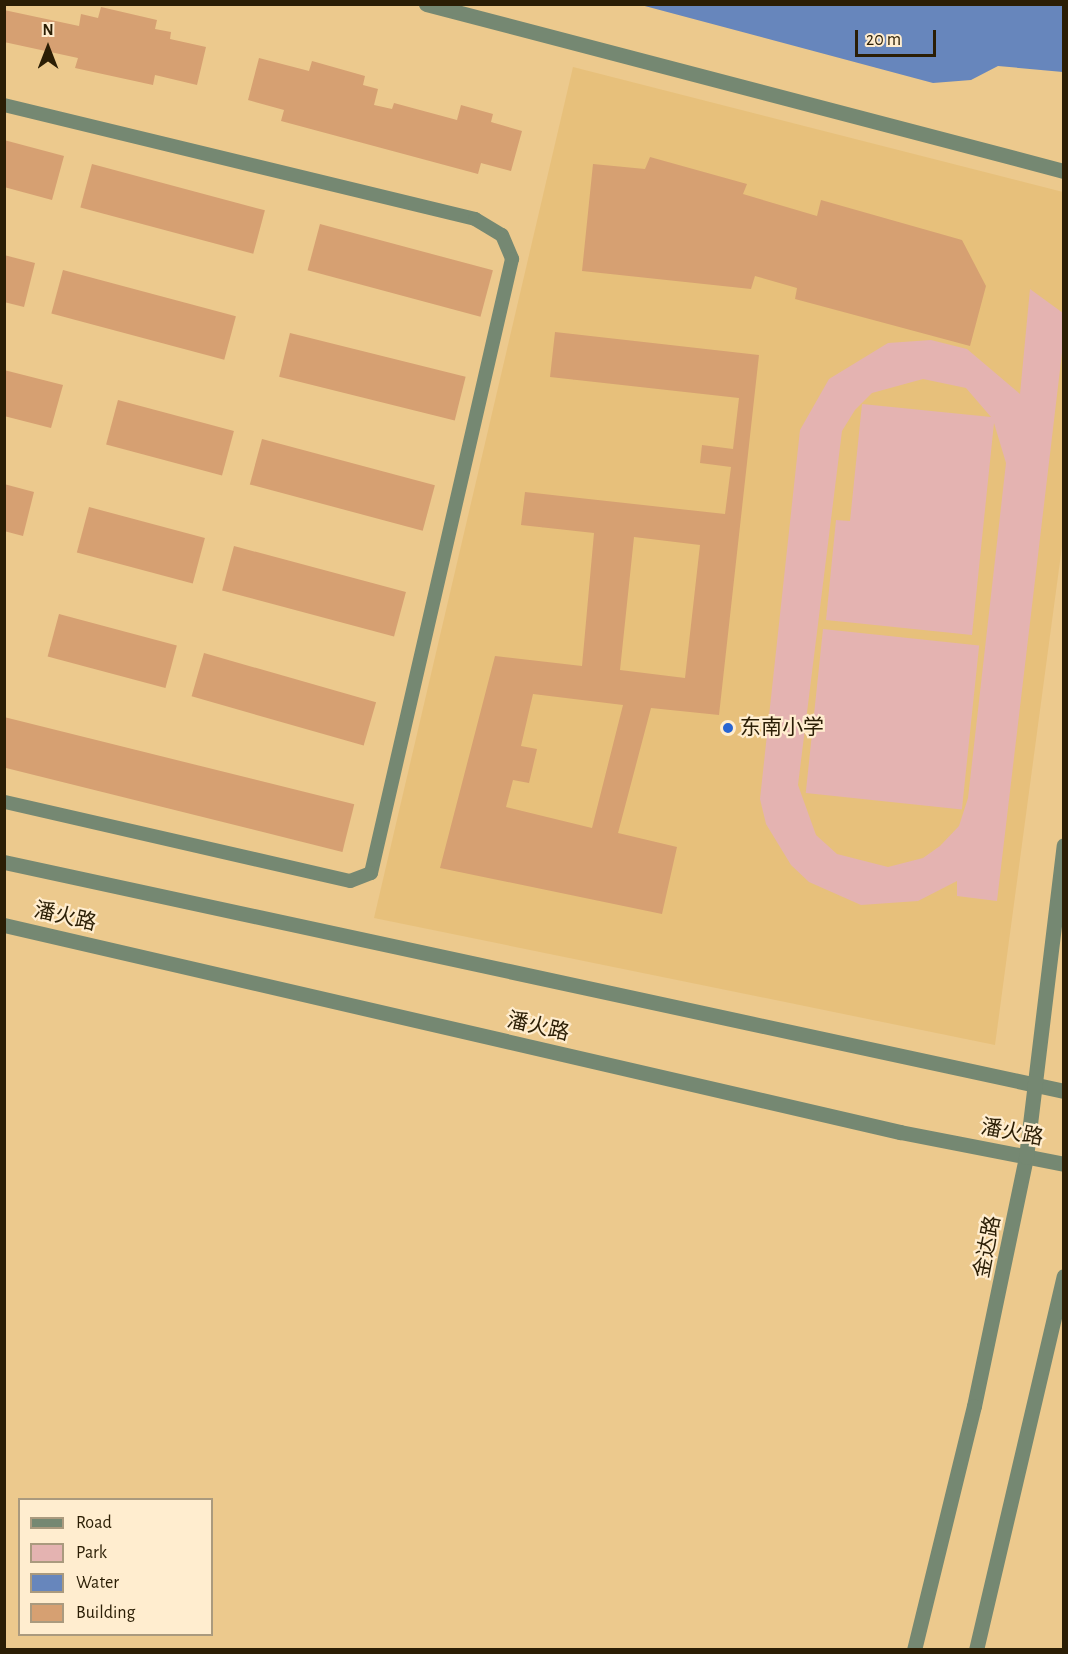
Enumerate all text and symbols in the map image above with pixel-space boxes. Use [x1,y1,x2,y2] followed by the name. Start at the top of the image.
[18,18,78,78] north arrow
[858,18,939,56] scale bar
[42,22,54,38] text: N
[866,31,901,49] text: 20 m
[740,715,824,741] place label: 东南小学
[721,721,735,735] marker: 东南小学
[31,898,99,936] street label: 潘火路
[504,1008,572,1046] street label: 潘火路
[979,1115,1045,1151] street label: 潘火路
[970,1214,1006,1280] street label: 金达路
[18,1498,213,1636] legend
[76,1514,112,1532] text: Road
[76,1544,107,1562] text: Park
[76,1574,119,1592] text: Water
[76,1604,135,1622] text: Building

